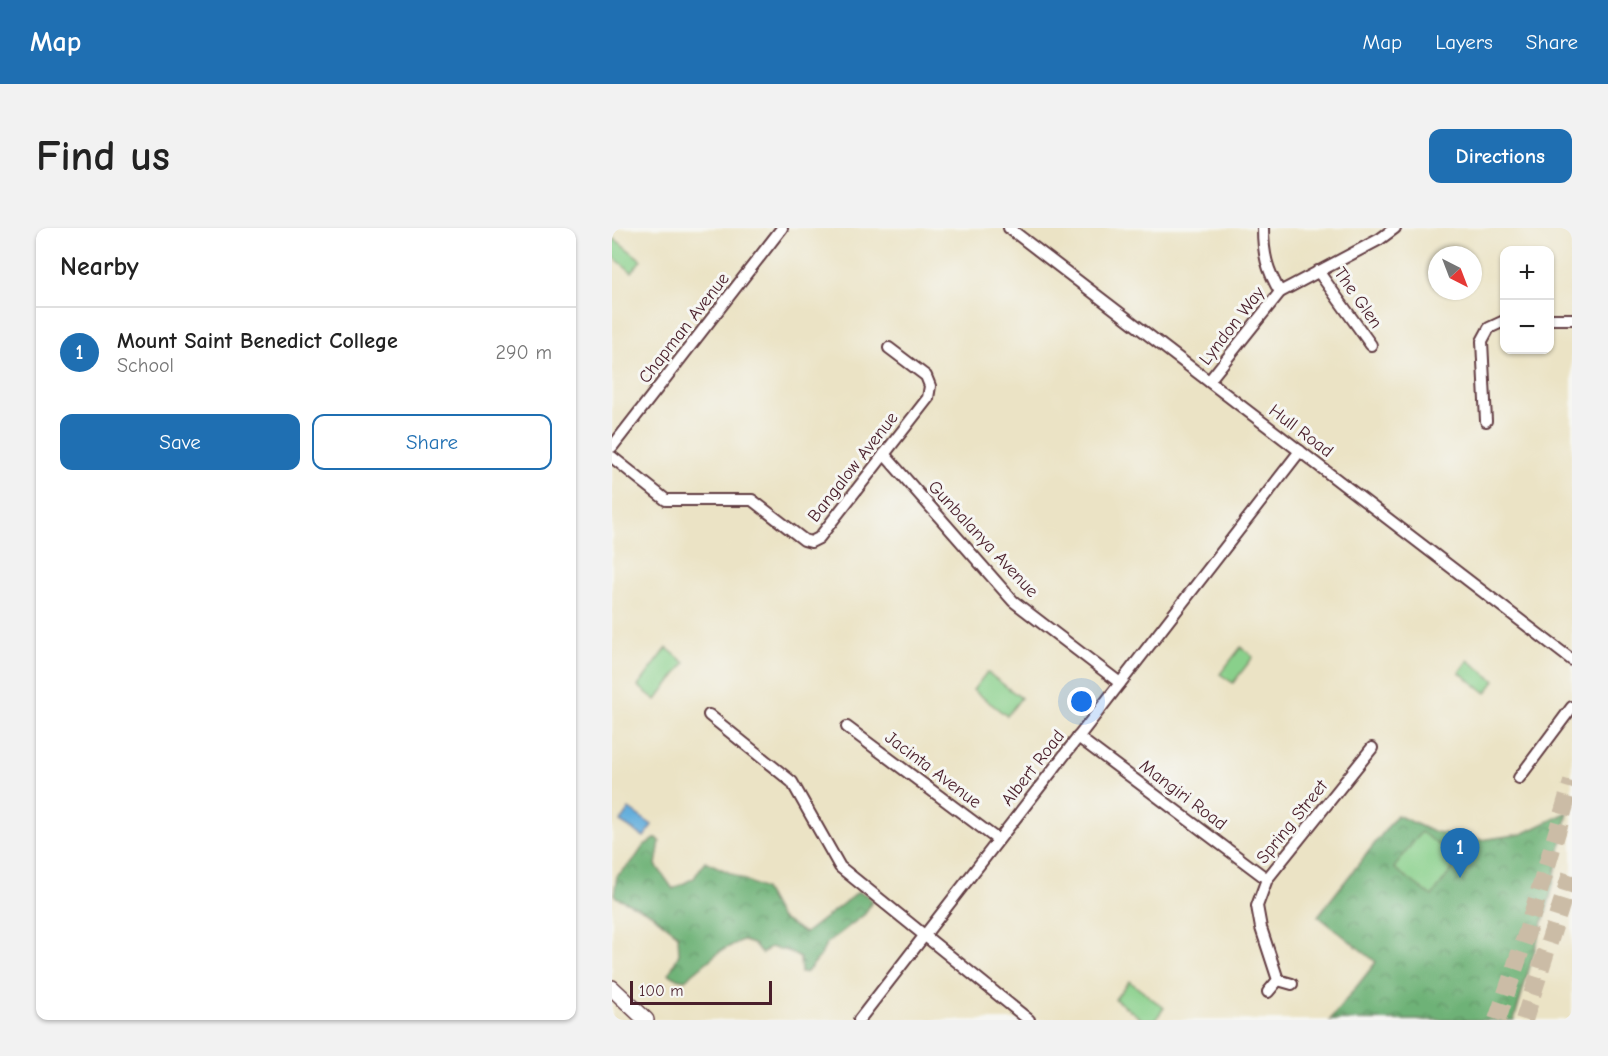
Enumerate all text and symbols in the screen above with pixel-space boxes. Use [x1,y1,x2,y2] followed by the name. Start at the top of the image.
[30,26,81,58] text: Map
[1363,30,1402,54] text: Map
[1435,30,1493,54] text: Layers
[1526,30,1578,54] text: Share
[1429,129,1572,183] button: Directions
[36,132,170,181] text: Find us
[1428,246,1482,300] north arrow
[1500,246,1554,354] map controls
[1500,246,1554,300] button: +
[60,252,139,282] text: Nearby
[1329,263,1387,333] street label: The Glen
[634,269,734,387] street label: Chapman Avenue
[1195,282,1270,369] street label: Lyndon Way
[1500,300,1554,354] button: −
[117,328,398,354] text: Mount Saint Benedict College
[76,341,83,364] text: 1
[496,341,552,364] text: 290 m
[117,354,174,377] text: School
[1265,400,1337,462] street label: Hull Road
[803,408,903,526] street label: Bangalow Avenue
[60,414,300,470] button: Save
[312,414,552,470] button: Share
[923,476,1043,602] street label: Gunbalanya Avenue
[1067,687,1096,716] your location
[997,726,1069,810] street label: Albert Road
[881,727,985,813] street label: Jacinta Avenue
[1135,755,1231,835] street label: Mangiri Road
[1252,775,1333,868] street label: Spring Street
[1440,828,1480,878] pin: 1
[630,978,772,1006] scale bar
[639,982,683,1000] text: 100 m

